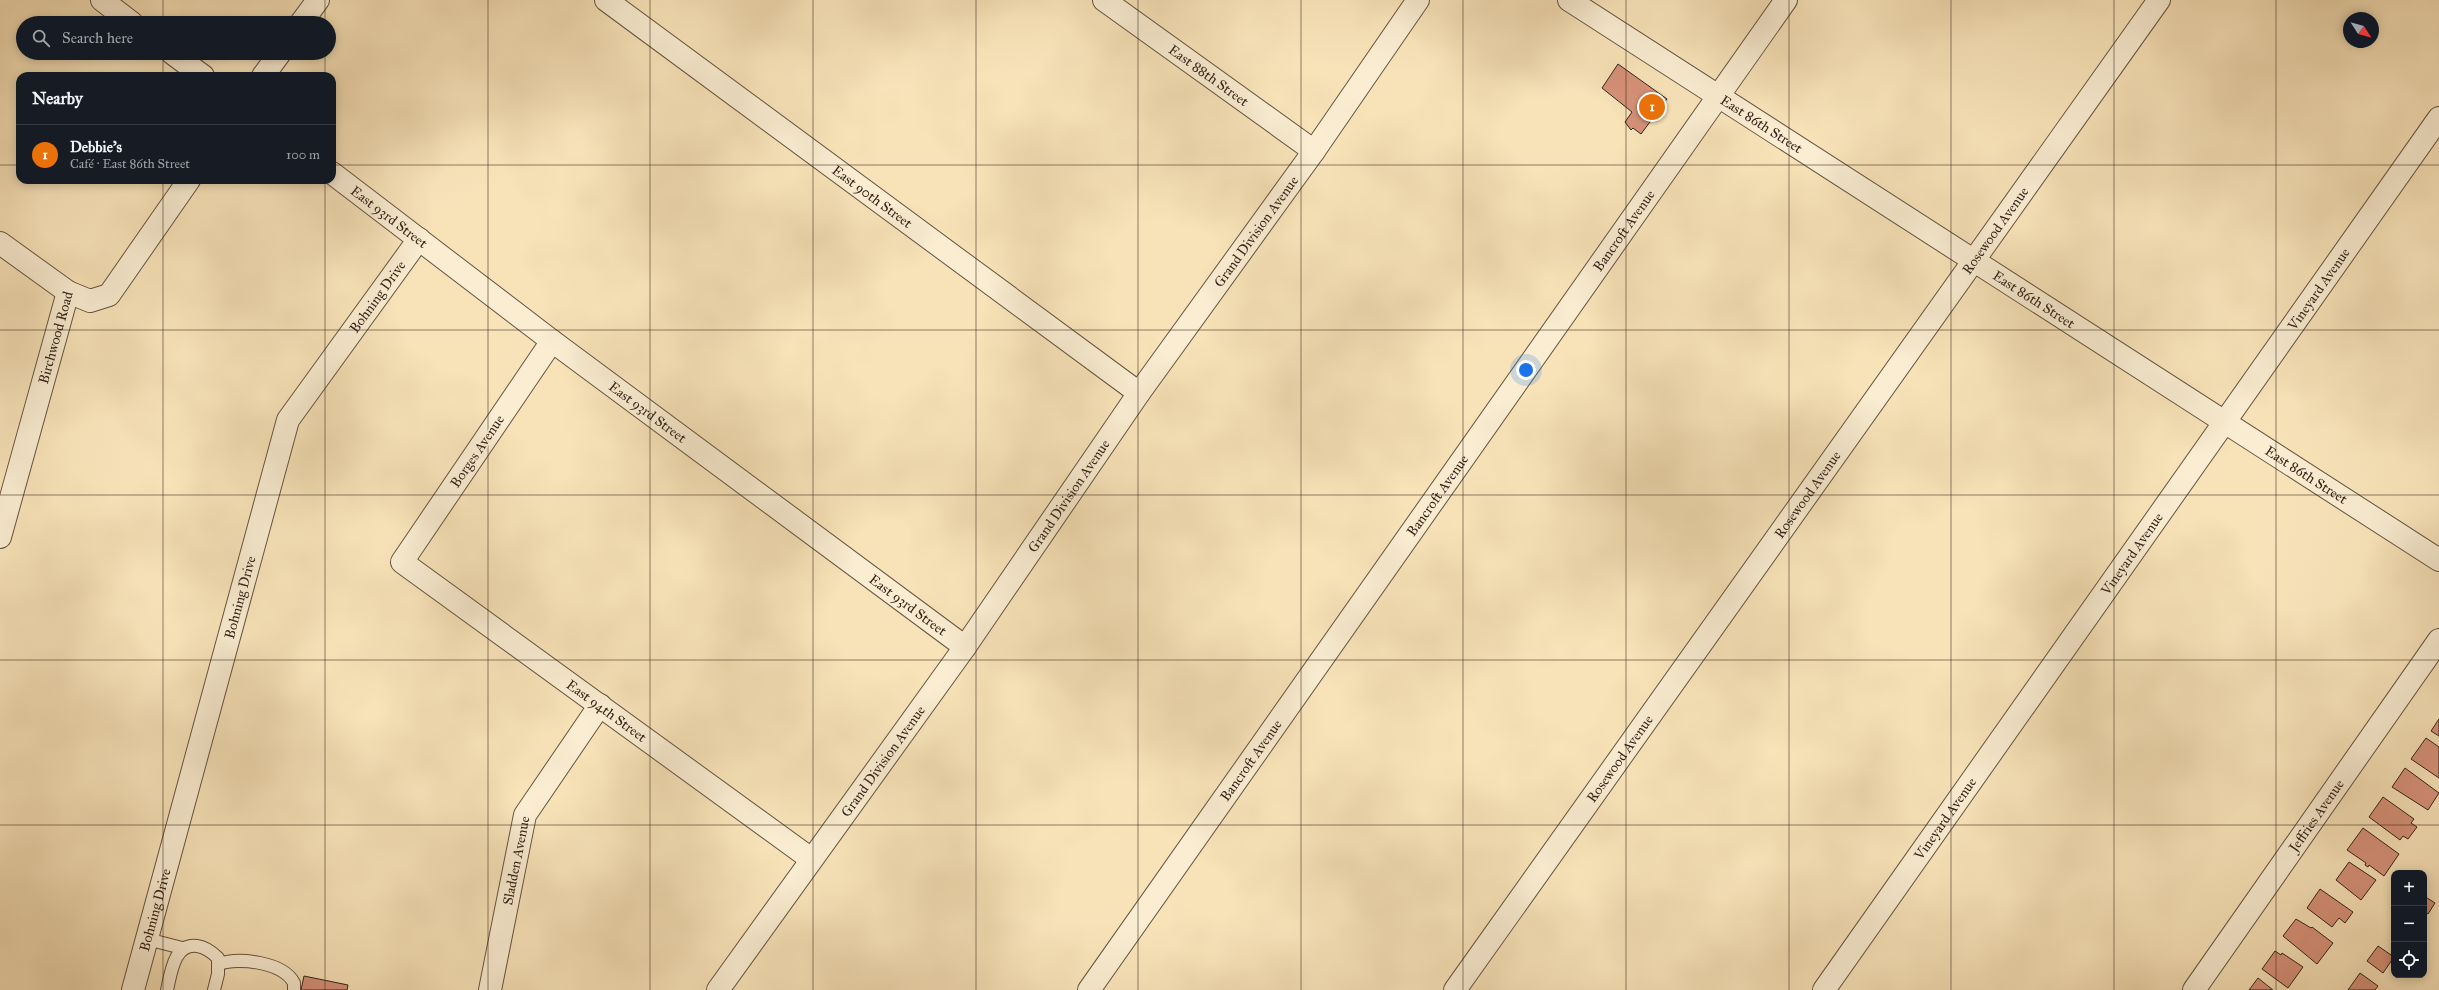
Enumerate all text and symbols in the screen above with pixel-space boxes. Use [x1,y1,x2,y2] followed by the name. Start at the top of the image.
[2343,12,2379,48] north arrow
[16,16,336,60] search box
[30,27,52,49] icon: search
[62,29,133,47] text: Search here
[1165,41,1252,110] street label: East 88th Street
[32,88,83,109] text: Nearby
[1639,92,1665,122] pin: 1
[1717,92,1806,157] street label: East 86th Street
[70,138,122,156] text: Debbie's
[42,147,48,163] text: 1
[286,147,320,163] text: 100 m
[70,156,190,172] text: Café · East 86th Street
[829,162,916,232] street label: East 90th Street
[1210,173,1302,291] street label: Grand Division Avenue
[347,182,431,252] street label: East 93rd Street
[1959,184,2033,278] street label: Rosewood Avenue
[1590,186,1659,275] street label: Bancroft Avenue
[2284,245,2354,334] street label: Vineyard Avenue
[346,257,410,336] street label: Bohning Drive
[1989,267,2078,332] street label: East 86th Street
[35,290,77,386] street label: Birchwood Road
[1516,360,1536,380] your location
[605,378,690,447] street label: East 93rd Street
[447,412,508,491] street label: Borges Avenue
[1024,436,1114,556] street label: Grand Division Avenue
[2262,442,2350,508] street label: East 86th Street
[1771,448,1845,542] street label: Rosewood Avenue
[1403,451,1472,540] street label: Bancroft Avenue
[2097,509,2167,599] street label: Vineyard Avenue
[221,554,260,641] street label: Bohning Drive
[866,571,950,640] street label: East 93rd Street
[563,676,650,746] street label: East 94th Street
[837,702,929,820] street label: Grand Division Avenue
[1583,712,1657,806] street label: Rosewood Avenue
[1217,716,1286,805] street label: Bancroft Avenue
[1910,774,1980,864] street label: Vineyard Avenue
[2284,776,2348,858] street label: Jeffries Avenue
[499,815,534,907] street label: Sladden Avenue
[136,867,175,953] street label: Bohning Drive
[2391,870,2427,978] map controls
[2391,870,2427,906] button: +
[2391,906,2427,942] button: −
[2391,942,2427,978] button: locate

